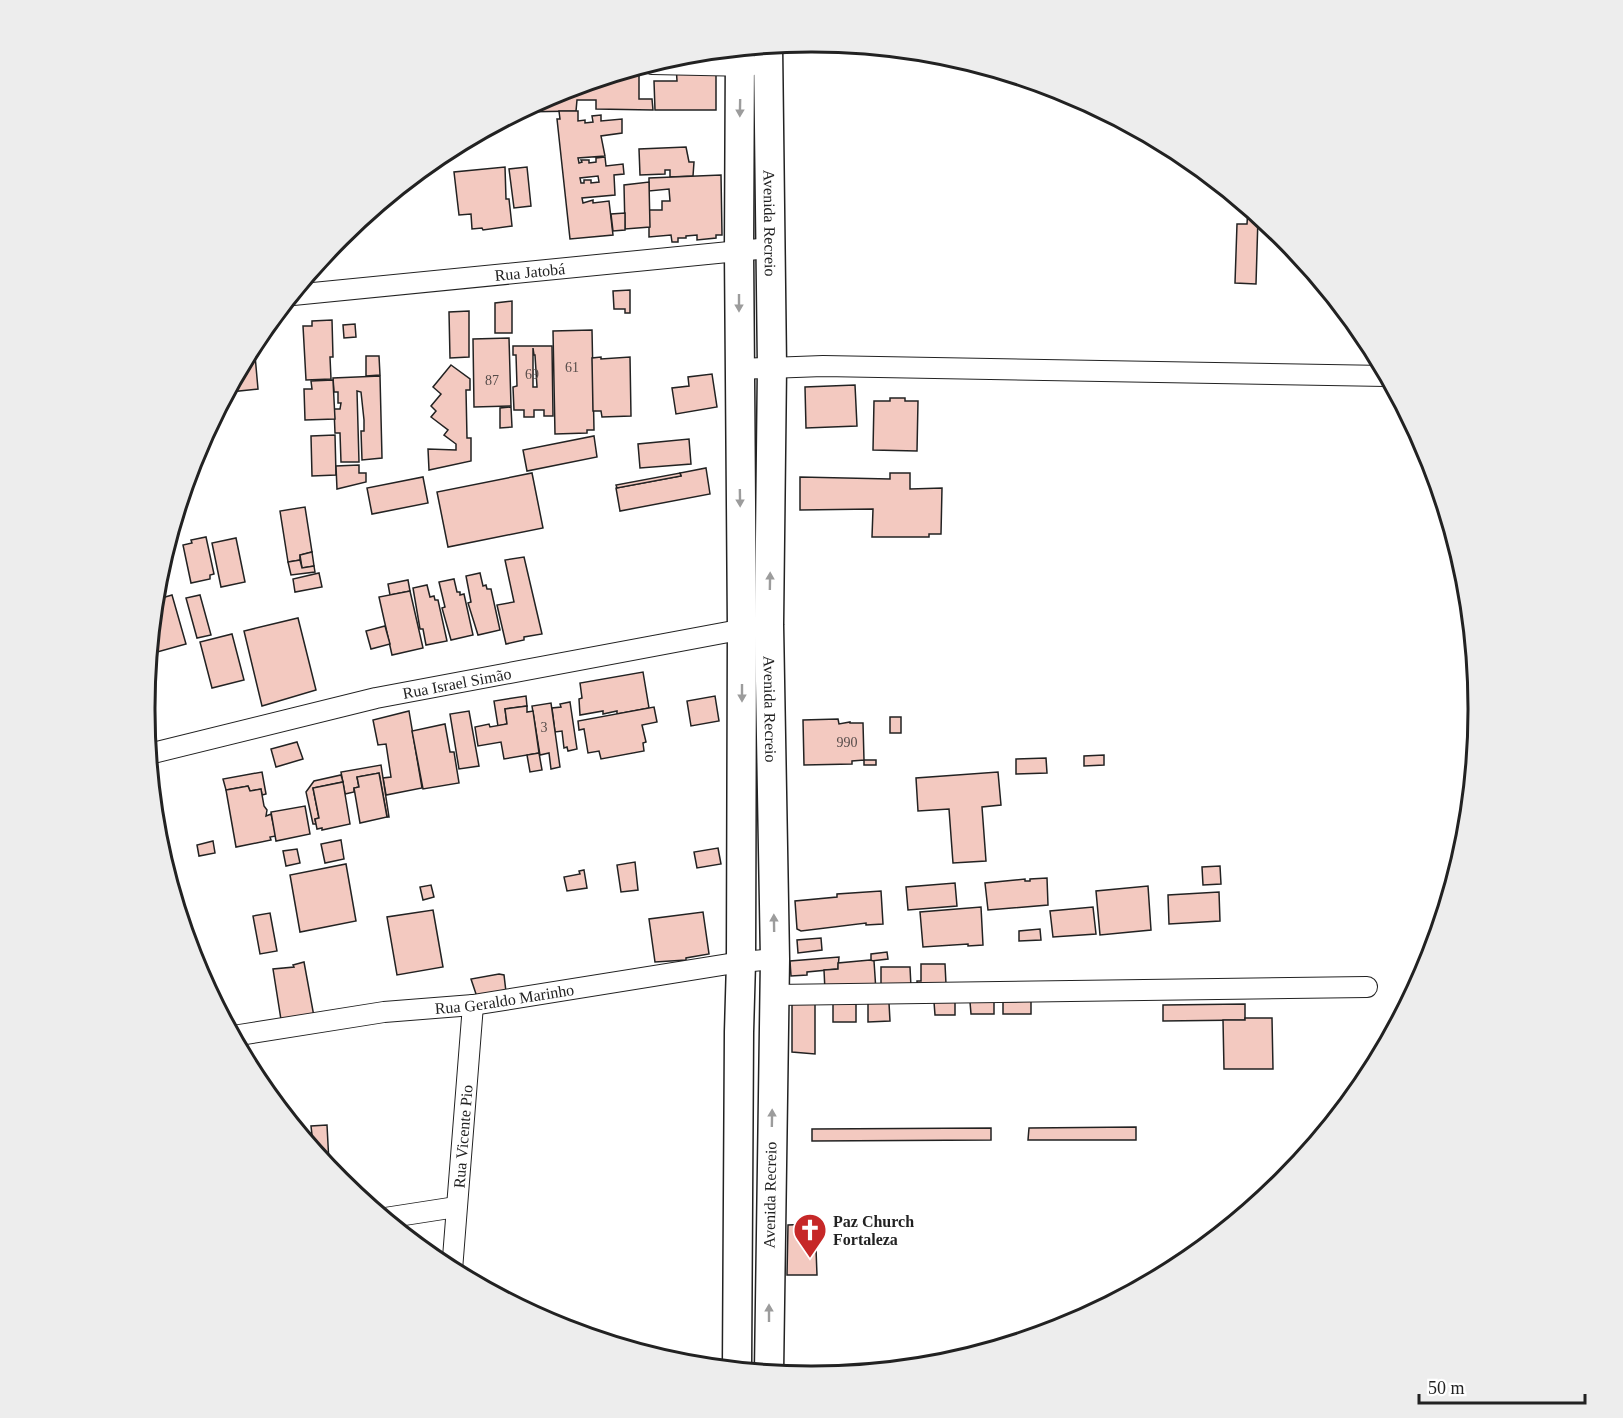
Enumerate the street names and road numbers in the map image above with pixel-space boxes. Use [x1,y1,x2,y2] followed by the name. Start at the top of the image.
[761,169,779,277] street label: Avenida Recreio
[494,260,566,284] street label: Rua Jatobá
[761,655,780,763] street label: Avenida Recreio
[401,664,513,701] street label: Rua Israel Simão
[434,980,575,1016] street label: Rua Geraldo Marinho
[450,1084,475,1189] street label: Rua Vicente Pio
[761,1141,779,1249] street label: Avenida Recreio

